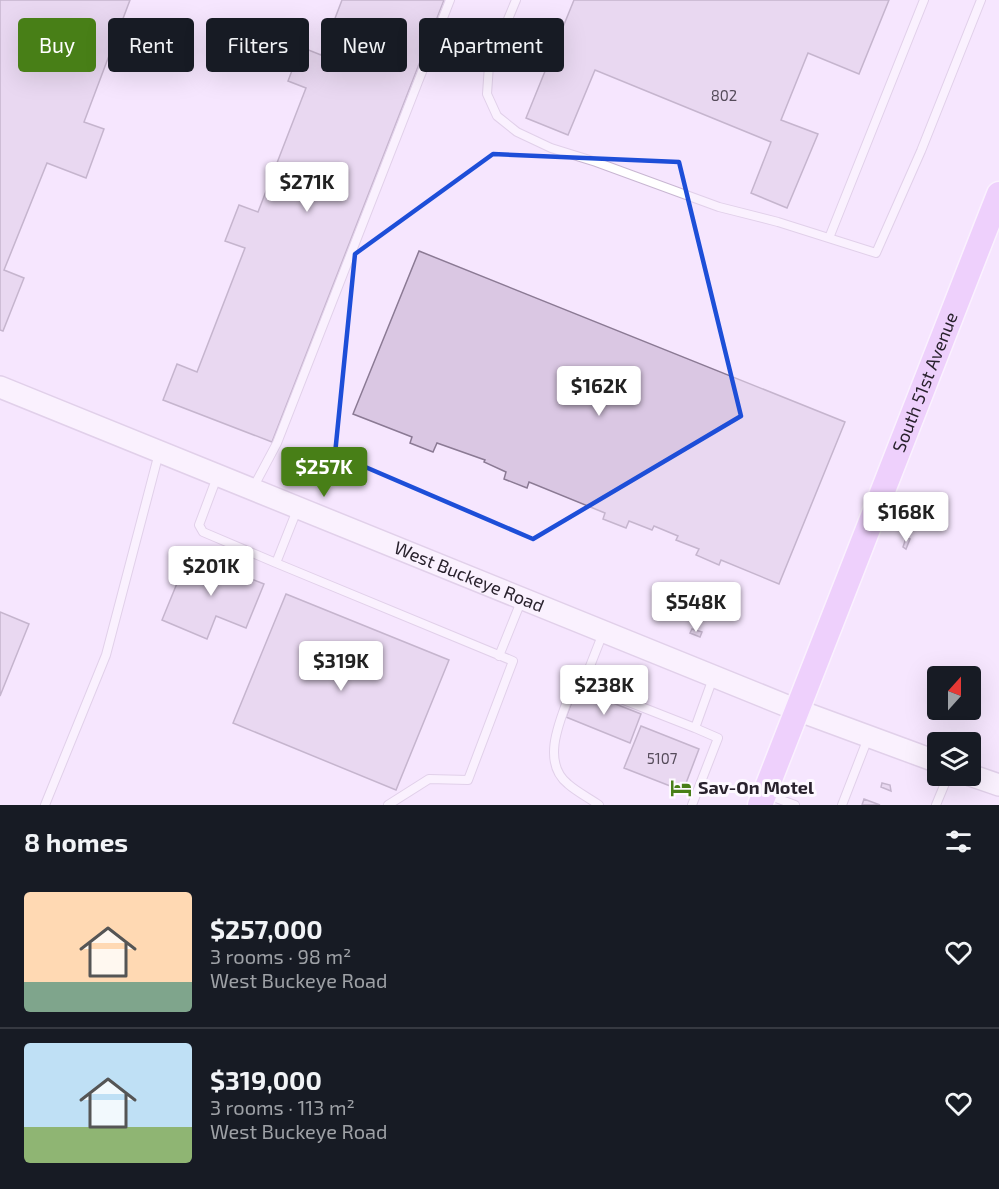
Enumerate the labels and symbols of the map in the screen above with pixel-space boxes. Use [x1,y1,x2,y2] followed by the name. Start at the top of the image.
[711,86,737,104] house number: 802
[265,162,349,213] pin: $271K
[887,309,962,455] street label: South 51st Avenue
[557,366,641,417] pin: $162K
[282,447,366,498] pin: $257K
[864,492,948,543] pin: $168K
[391,536,548,616] street label: West Buckeye Road
[169,546,253,597] pin: $201K
[654,582,738,633] pin: $548K
[299,641,383,692] pin: $319K
[562,665,646,716] pin: $238K
[927,666,981,720] north arrow
[647,749,678,767] house number: 5107
[669,776,693,800] hotel icon: Sav-On Motel
[698,776,814,798] place label: Sav-On Motel

